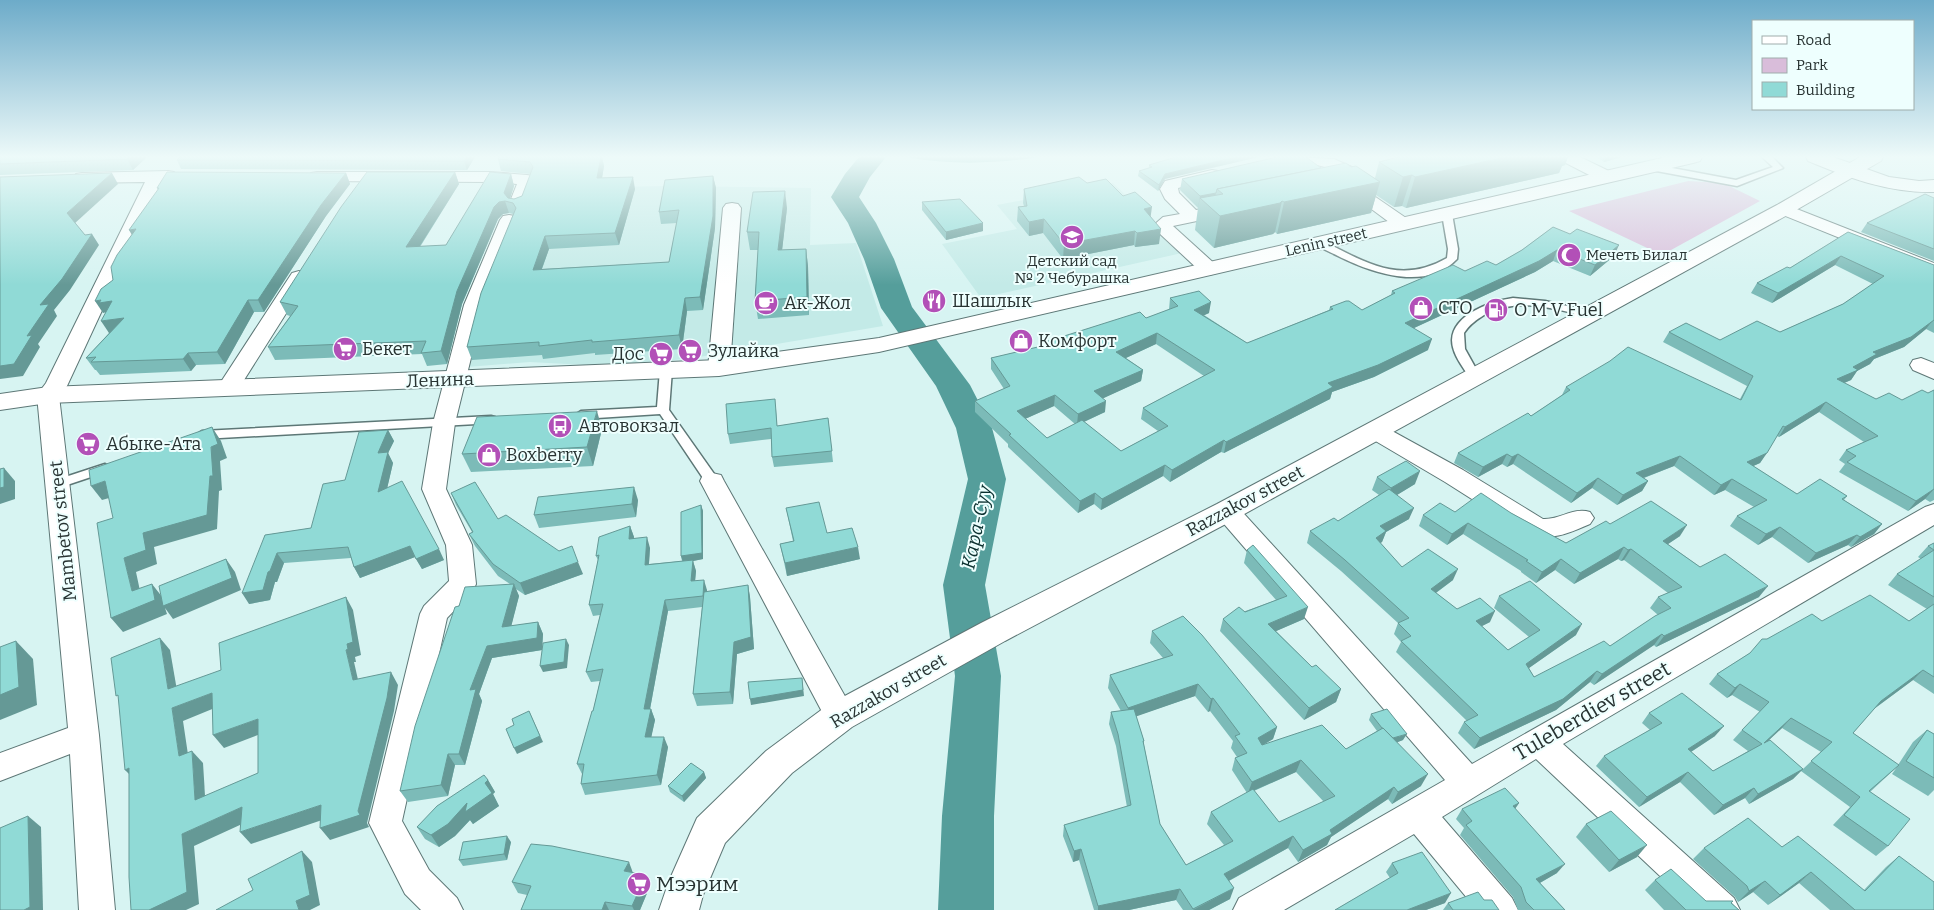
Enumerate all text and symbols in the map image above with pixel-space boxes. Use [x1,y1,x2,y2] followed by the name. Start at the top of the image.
[1752,20,1914,110] legend
[1796,31,1831,49] text: Road
[1796,56,1828,74] text: Park
[1796,81,1855,99] text: Building
[1059,224,1085,250] school or university icon: Детский сад № 2 Чебурашка
[1283,224,1369,260] street label: Lenin street
[1556,242,1582,268] mosque icon: Мечеть Билал
[1586,246,1687,264] place label: Мечеть Билал
[1015,252,1129,287] place label: Детский сад № 2 Чебурашка
[921,288,947,314] restaurant icon: Шашлык
[753,290,779,316] cafe icon: Ак-Жол
[952,290,1032,312] place label: Шашлык
[784,292,851,314] place label: Ак-Жол
[1408,295,1434,321] shop icon: СТО
[1438,297,1473,319] place label: СТО
[1483,297,1509,323] fuel station icon: O M V Fuel
[1514,299,1603,321] place label: O M V Fuel
[1008,328,1034,354] shop icon: Комфорт
[1038,330,1116,352] place label: Комфорт
[332,336,358,362] supermarket icon: Бекет
[362,338,412,360] place label: Бекет
[677,338,703,364] supermarket icon: Зулайка
[708,340,779,362] place label: Зулайка
[648,341,674,367] supermarket icon: Дос
[612,343,644,365] place label: Дос
[406,368,474,392] street label: Ленина
[547,413,573,439] bus stop icon: Автовокзал
[578,415,680,437] place label: Автовокзал
[75,431,101,457] supermarket icon: Абыке-Ата
[106,433,202,455] place label: Абыке-Ата
[476,442,502,468] shop icon: Boxberry
[506,444,583,466] place label: Boxberry
[45,459,81,602] street label: Mambetov street
[1182,461,1308,541] street label: Razzakov street
[956,482,997,571] water label: Кара-Суу
[826,649,950,733] street label: Razzakov street
[1509,655,1675,766] street label: Tuleberdiev street
[626,871,652,897] supermarket icon: Мээрим
[656,871,738,897] place label: Мээрим

